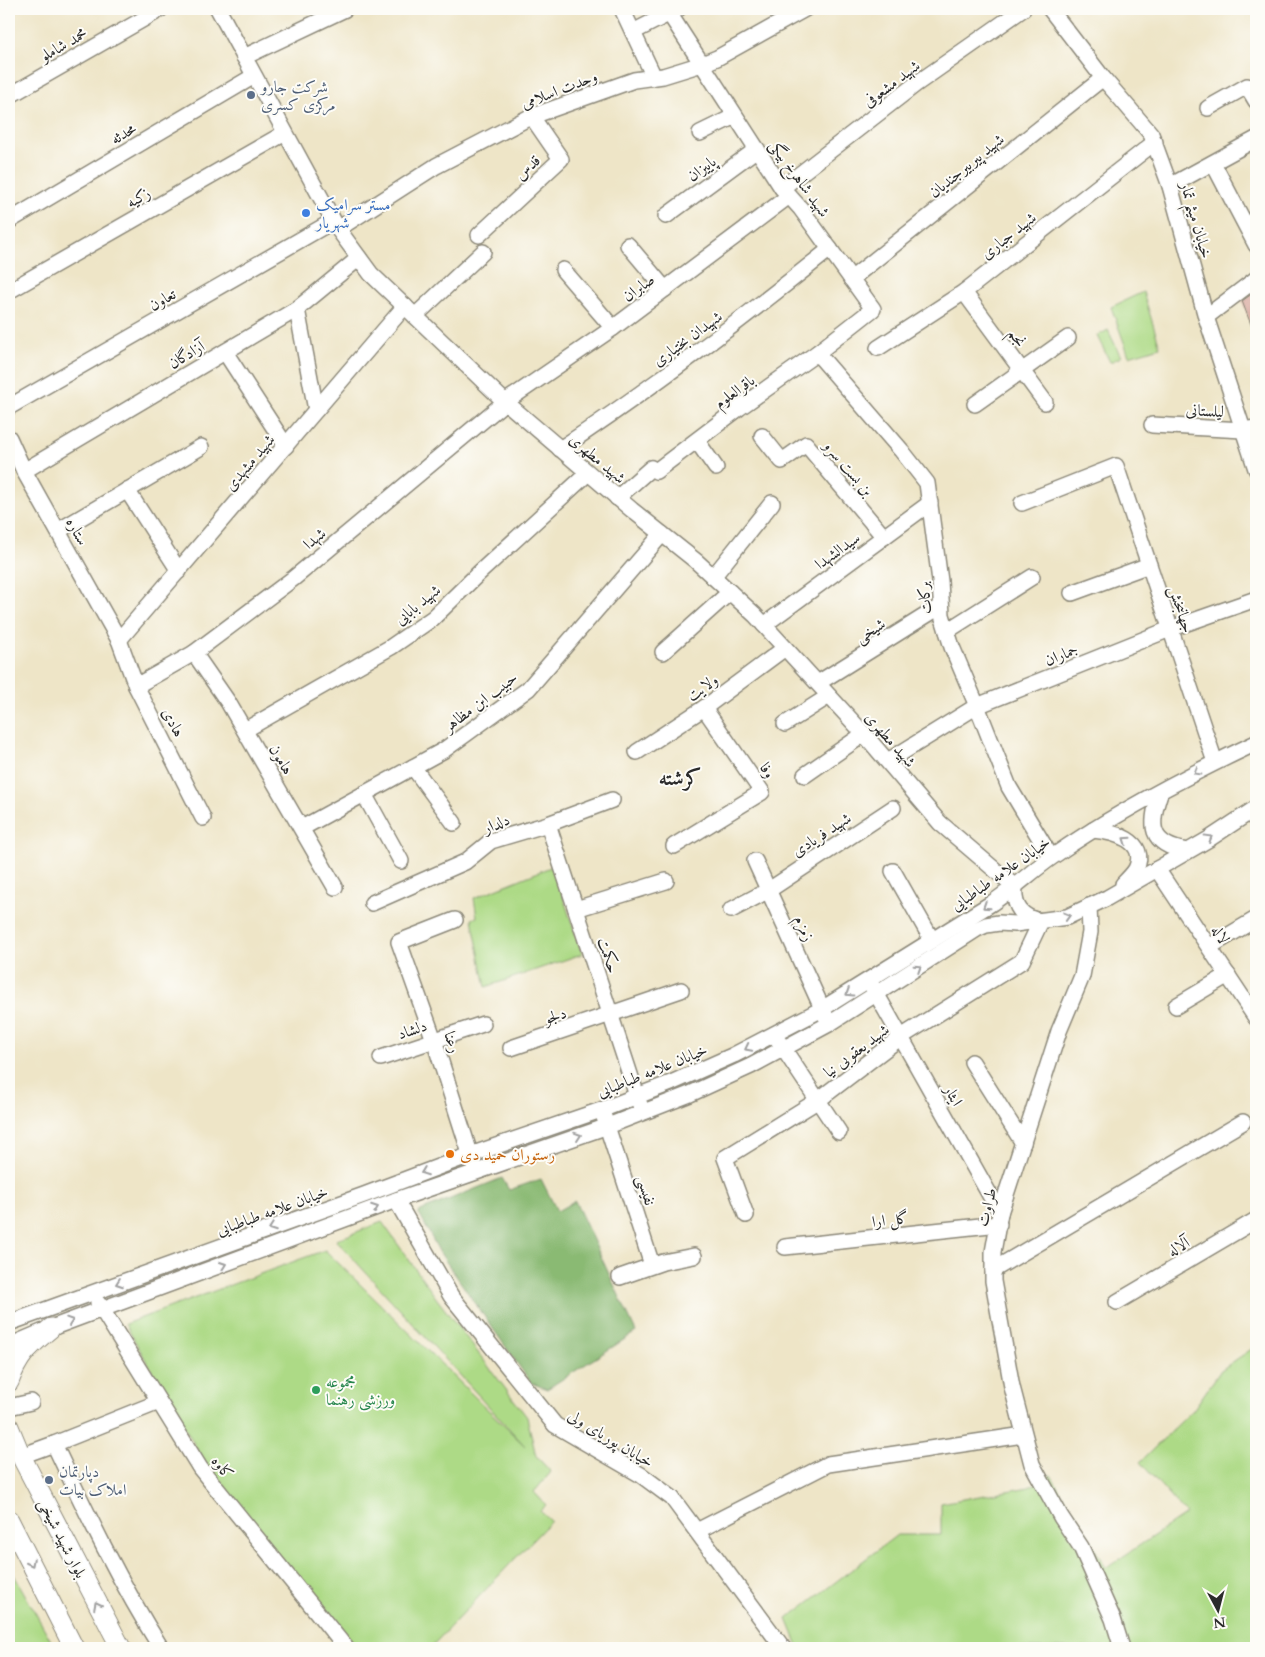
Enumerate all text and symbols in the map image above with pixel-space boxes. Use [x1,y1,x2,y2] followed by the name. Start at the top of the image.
[34,22,91,68] street label: محمد شاملو
[858,55,925,113] street label: شهید مشعوفی
[518,65,601,115] street label: وحدت اسلامی
[259,76,336,116] place label: شرکت جارو مرکزی کسری
[245,89,257,101] marker: شرکت جارو مرکزی کسری
[107,117,141,150] street label: محدثه
[924,128,1009,203] street label: شهید پیربیرجندیان
[761,135,835,224] street label: شهید شاهرخ بیگی
[510,150,545,185] street label: قدس
[683,150,721,187] street label: پاییزان
[1169,178,1217,262] street label: خیابان میثم تمار
[122,182,155,214] street label: زکیه
[314,194,390,234] place label: مستر سرامیک شهریار
[300,207,312,219] marker: مستر سرامیک شهریار
[976,207,1041,265] street label: شهید جباری
[618,268,659,307] street label: صابران
[145,283,181,316] street label: تعاون
[648,306,727,372] street label: شهیدان بختیاری
[1000,324,1032,354] street label: نجم
[164,335,210,374] street label: آزادگان
[710,370,761,416] street label: باقرالعلوم
[1185,399,1225,423] street label: لیلستانی
[564,429,630,489] street label: شهید مطهری
[219,430,280,496] street label: شهید مشهدی
[817,434,878,501] street label: بن بست سرو
[60,513,94,549] street label: ستاره
[298,523,331,555] street label: شهدا
[810,527,865,575] street label: سیدالشهدا
[390,579,445,630] street label: شهید بابایی
[913,581,937,615] street label: برکات
[1163,583,1199,636] street label: جهانبخش
[851,613,890,649] street label: شیخی
[1041,638,1081,672] street label: جماران
[437,667,522,738] street label: حبیب ابن مظاهر
[682,669,723,707] street label: ولایت
[156,704,190,741] street label: هادی
[860,707,921,772] street label: شهید مطهری
[264,740,299,779] street label: هامون
[754,758,780,783] street label: وفا
[659,764,701,793] district label: کرشته
[1193,765,1202,775] one-way arrow
[788,807,856,862] street label: شهید فریادی
[478,809,513,840] street label: دلدار
[946,831,1055,916] street label: خیابان علامه طباطبایی
[1204,835,1213,845] one-way arrow
[1122,837,1132,846] one-way arrow
[983,900,992,909] one-way arrow
[1062,911,1071,921] one-way arrow
[786,912,820,946] street label: زمزم
[1206,921,1235,949] street label: لاله
[592,935,624,976] street label: حکمت
[912,965,921,974] one-way arrow
[845,986,854,996] one-way arrow
[539,1002,570,1031] street label: دلجو
[395,1015,430,1045] street label: دلشاد
[819,1019,894,1083] street label: شهید یعقوبی نیا
[438,1029,466,1056] street label: رعنا
[594,1039,711,1103] street label: خیابان علامه طباطبایی
[744,1042,753,1052] one-way arrow
[937,1079,968,1110] street label: ایثار
[573,1132,581,1142] one-way arrow
[460,1144,555,1166] place label: رستوران حمید دی
[444,1148,456,1160] marker: رستوران حمید دی
[421,1167,429,1177] one-way arrow
[631,1172,661,1208] street label: نفیسی
[214,1181,331,1241] street label: خیابان علامه طباطبایی
[972,1186,1002,1229] street label: طراوت
[370,1204,379,1214] one-way arrow
[871,1207,909,1233] street label: گل ارا
[268,1222,277,1232] one-way arrow
[1163,1231,1195,1262] street label: آلاله
[218,1261,226,1271] one-way arrow
[115,1277,124,1287] one-way arrow
[65,1317,74,1327] one-way arrow
[326,1371,395,1411] place label: مجموعه ورزشی رهنما
[310,1384,322,1396] marker: مجموعه ورزشی رهنما
[564,1405,657,1473] street label: خیابان پوریای ولی
[206,1451,238,1484] street label: کاوه
[59,1461,126,1501] place label: دپارتمان املاک بیات
[43,1474,55,1486] marker: دپارتمان املاک بیات
[33,1495,92,1582] street label: بلوار شهید شیخی
[25,1558,35,1567] one-way arrow
[1192,1584,1242,1634] north arrow
[93,1602,103,1611] one-way arrow
[1212,1612,1227,1633] text: N

